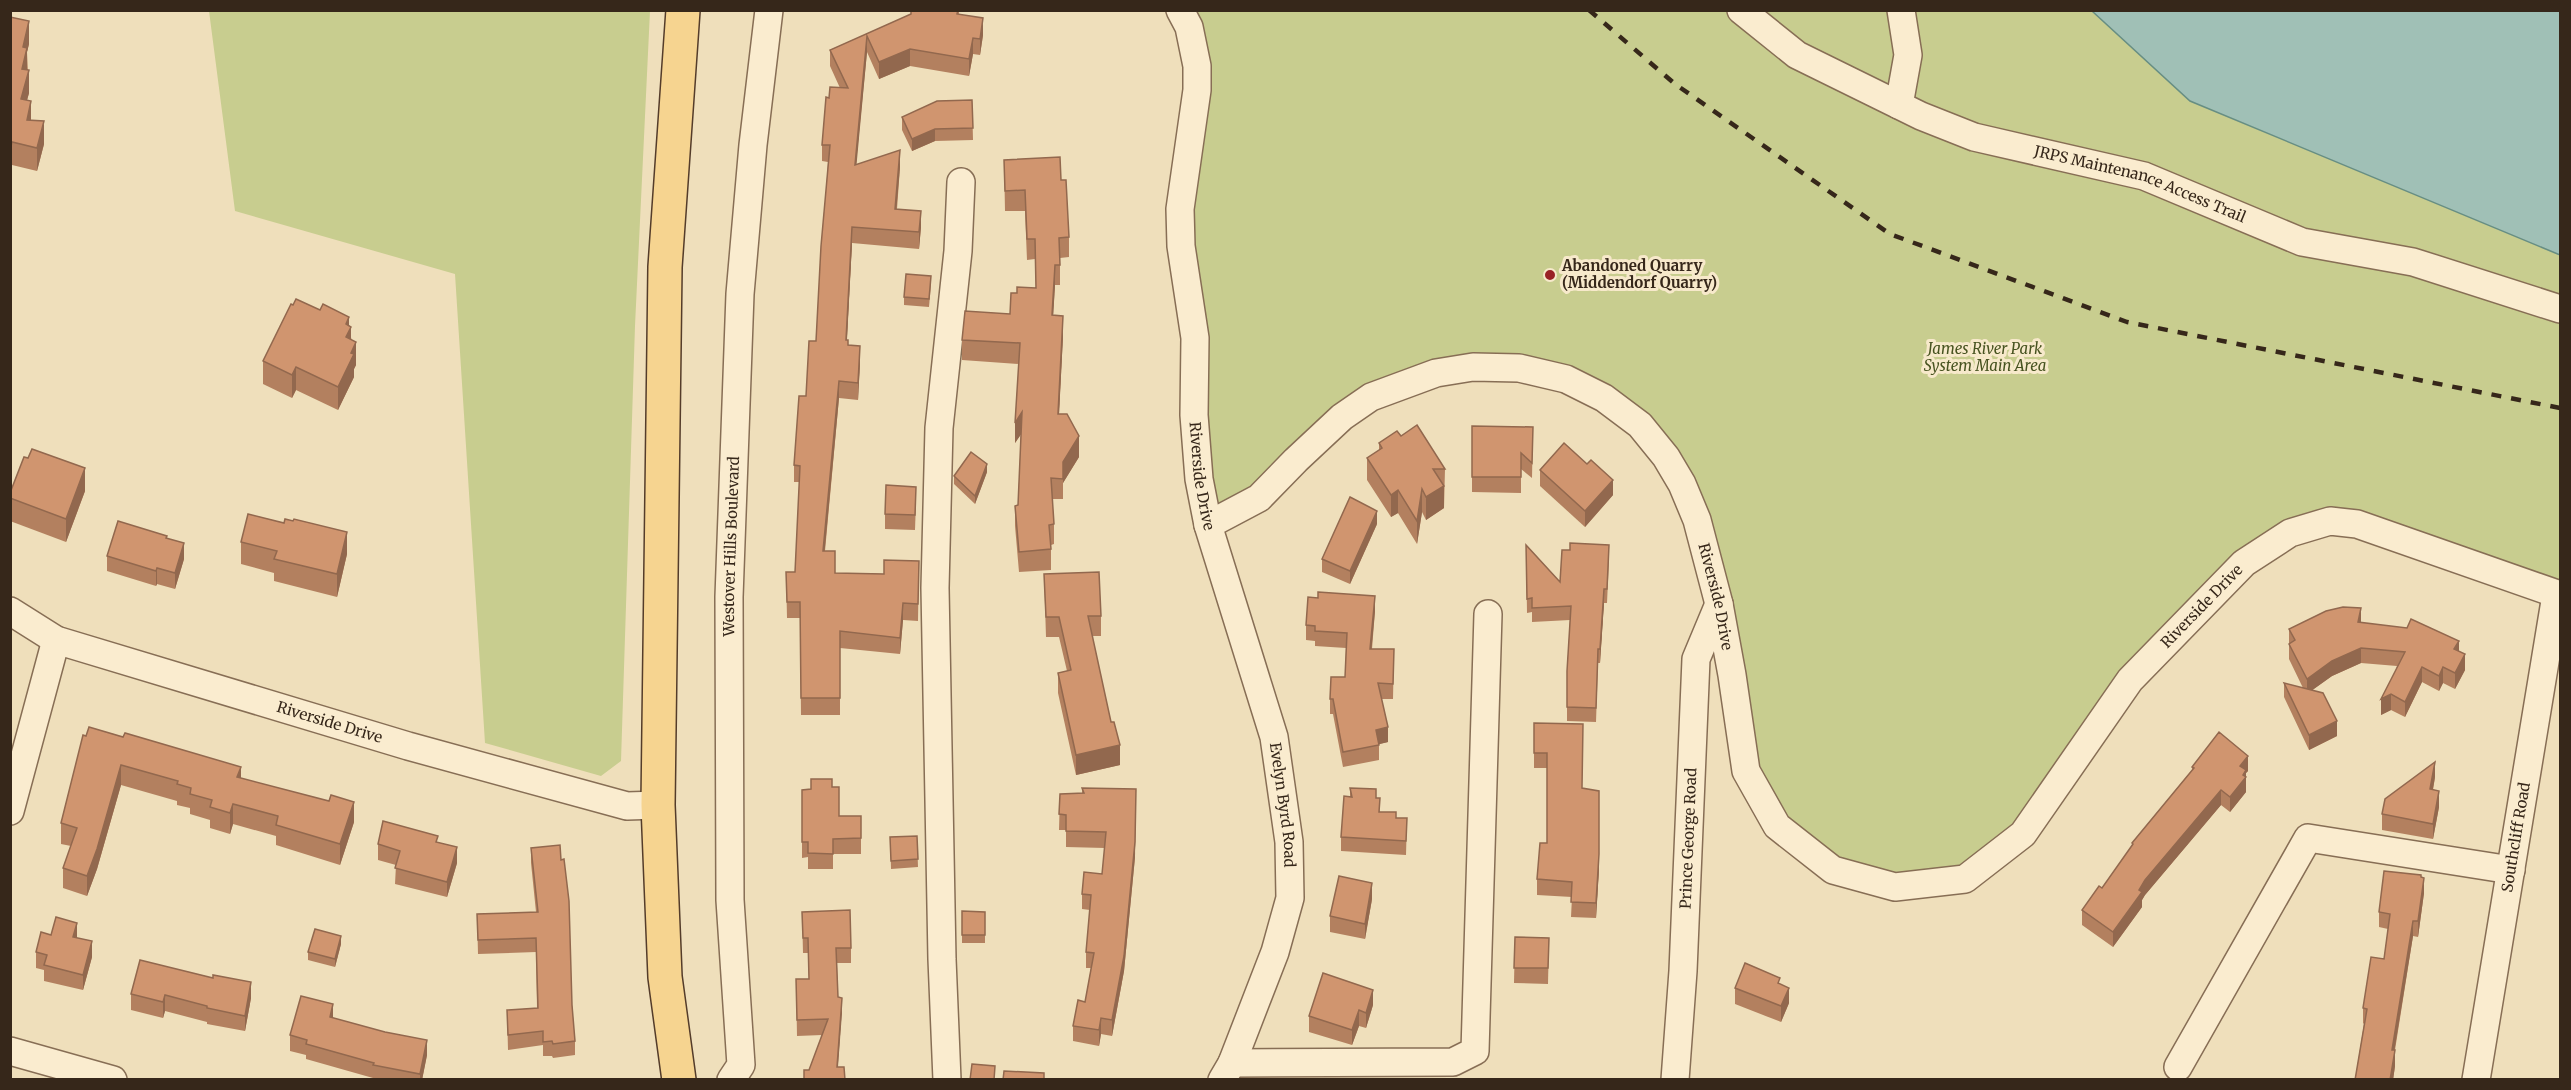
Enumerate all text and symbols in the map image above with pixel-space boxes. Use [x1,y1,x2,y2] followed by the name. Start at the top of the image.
[2032,141,2249,227] street label: JRPS Maintenance Access Trail
[1561,256,1717,292] place label: Abandoned Quarry (Middendorf Quarry)
[1543,268,1557,282] marker: Abandoned Quarry (Middendorf Quarry)
[1924,339,2046,375] park label: James River Park System Main Area
[1186,421,1219,533] street label: Riverside Drive
[719,456,743,638] street label: Westover Hills Boulevard
[1694,541,1737,652] street label: Riverside Drive
[2156,560,2247,652] street label: Riverside Drive
[274,697,385,747] street label: Riverside Drive
[1266,741,1299,868] street label: Evelyn Byrd Road
[1676,767,1700,909] street label: Prince George Road
[2497,781,2534,894] street label: Southcliff Road

